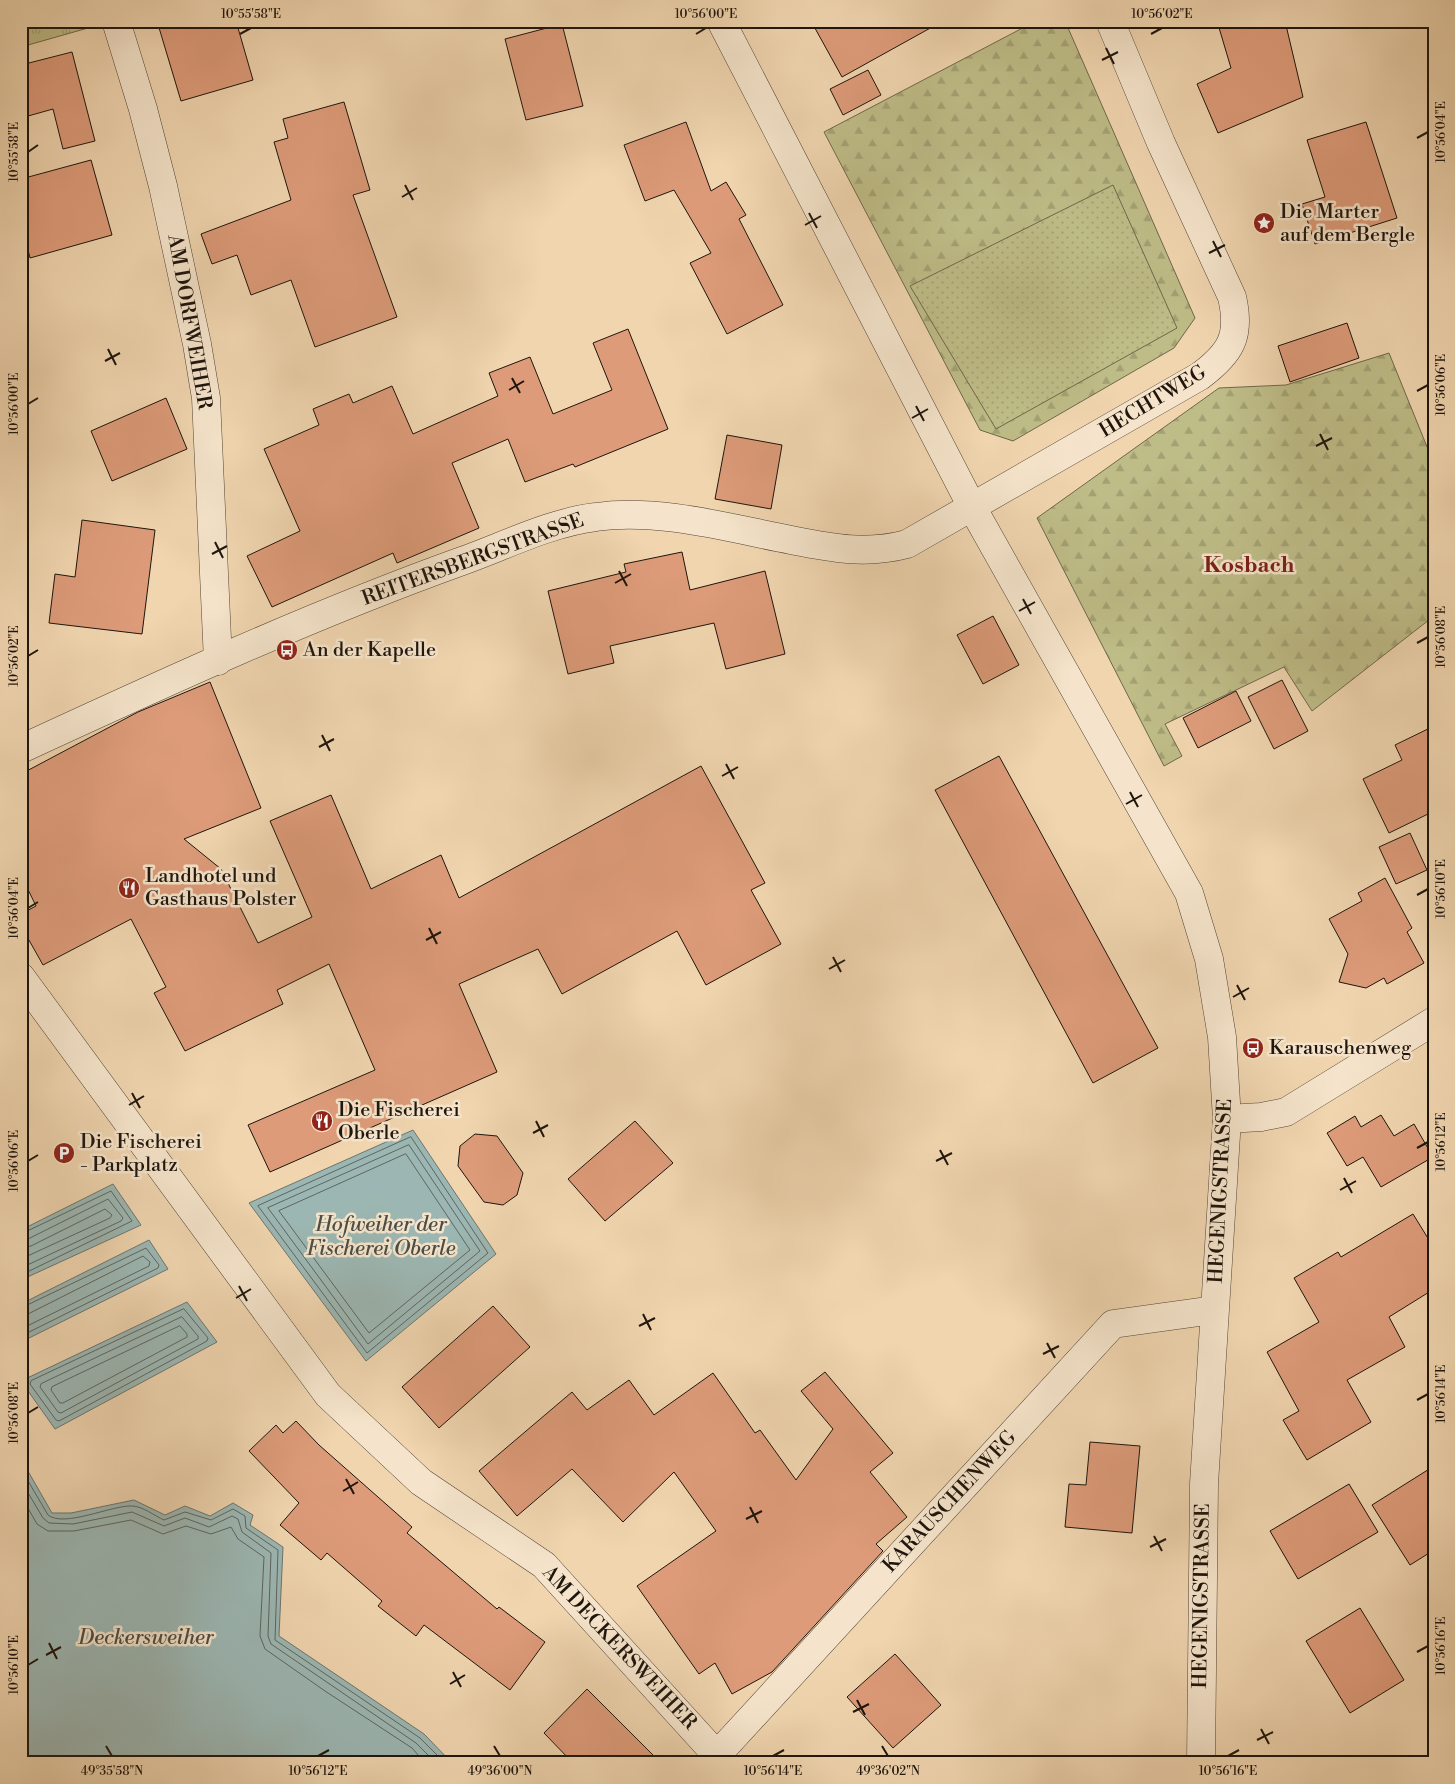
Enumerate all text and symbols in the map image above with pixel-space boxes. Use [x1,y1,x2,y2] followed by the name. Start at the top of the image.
[221,7,281,22] text: 10°55'58"E
[675,7,737,22] text: 10°56'00"E
[1131,7,1193,22] text: 10°56'02"E
[1434,101,1449,163] text: 10°56'04"E
[7,122,22,182] text: 10°55'58"E
[1280,200,1415,248] place label: Die Marter auf dem Bergle
[1252,211,1276,235] place icon: Die Marter auf dem Bergle
[161,232,217,412] street label: AM DORFWEIHER
[1434,354,1449,416] text: 10°56'06"E
[1095,360,1211,444] street label: HECHTWEG
[7,373,22,435] text: 10°56'00"E
[359,508,587,612] street label: REITERSBERGSTRASSE
[1204,552,1295,579] district label: Kosbach
[1434,606,1449,668] text: 10°56'08"E
[7,625,22,687] text: 10°56'02"E
[275,638,299,662] bus stop icon: An der Kapelle
[302,638,436,663] place label: An der Kapelle
[1434,859,1449,919] text: 10°56'10"E
[145,864,297,912] place label: Landhotel und Gasthaus Polster
[117,876,141,900] restaurant icon: Landhotel und Gasthaus Polster
[7,877,22,939] text: 10°56'04"E
[1241,1036,1265,1060] bus stop icon: Karauschenweg
[1269,1036,1412,1061] place label: Karauschenweg
[338,1098,460,1146] place label: Die Fischerei Oberle
[1204,1098,1238,1284] street label: HEGENIGSTRASSE
[310,1109,334,1133] restaurant icon: Die Fischerei Oberle
[1434,1113,1449,1171] text: 10°56'12"E
[7,1130,22,1192] text: 10°56'06"E
[80,1130,202,1178] place label: Die Fischerei - Parkplatz
[52,1141,76,1165] parking icon: Die Fischerei - Parkplatz
[306,1212,456,1262] water label: Hofweiher der Fischerei Oberle
[1434,1365,1449,1423] text: 10°56'14"E
[7,1382,22,1444] text: 10°56'08"E
[878,1426,1022,1578] street label: KARAUSCHENWEG
[1188,1503,1216,1689] street label: HEGENIGSTRASSE
[536,1560,702,1736] street label: AM DECKERSWEIHER
[1434,1617,1449,1675] text: 10°56'16"E
[77,1625,215,1651] water label: Deckersweiher
[7,1635,22,1695] text: 10°56'10"E
[81,1764,143,1779] text: 49°35'58"N
[289,1764,347,1779] text: 10°56'12"E
[468,1764,533,1779] text: 49°36'00"N
[744,1764,802,1779] text: 10°56'14"E
[856,1764,920,1779] text: 49°36'02"N
[1199,1764,1257,1779] text: 10°56'16"E

